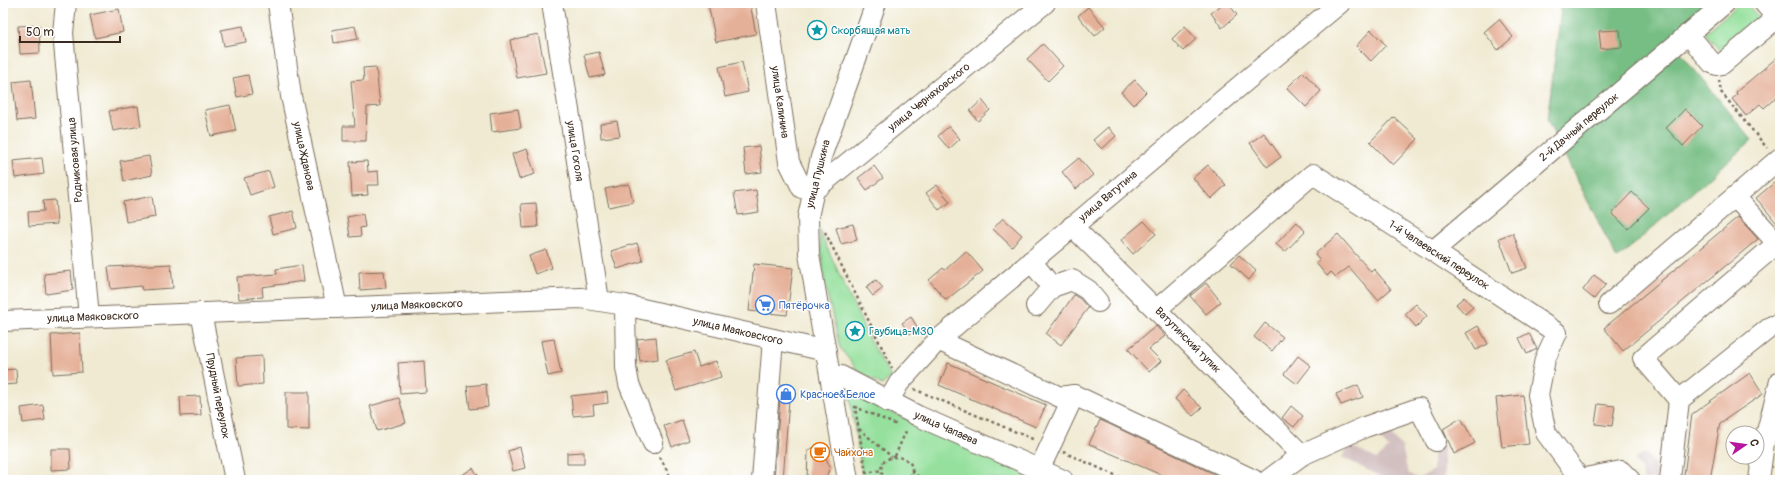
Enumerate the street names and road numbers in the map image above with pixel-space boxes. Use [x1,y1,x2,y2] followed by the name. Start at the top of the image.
[885,60,973,135] street label: улица Черняховского
[768,64,792,139] street label: улица Калинина
[1537,90,1622,164] street label: 2-й Дачный переулок
[65,117,85,203] street label: Родниковая улица
[290,119,318,192] street label: улица Жданова
[564,119,586,182] street label: улица Гоголя
[803,138,833,211] street label: улица Пушкина
[1075,168,1140,225] street label: улица Ватутина
[1386,218,1492,293] street label: 1-й Чапаевский переулок
[370,297,463,313] street label: улица Маяковского
[1152,304,1224,376] street label: Ватутинский тупик
[46,309,139,325] street label: улица Маяковского
[691,314,784,348] street label: улица Маяковского
[203,352,233,440] street label: Прудный переулок
[911,408,980,448] street label: улица Чапаева

